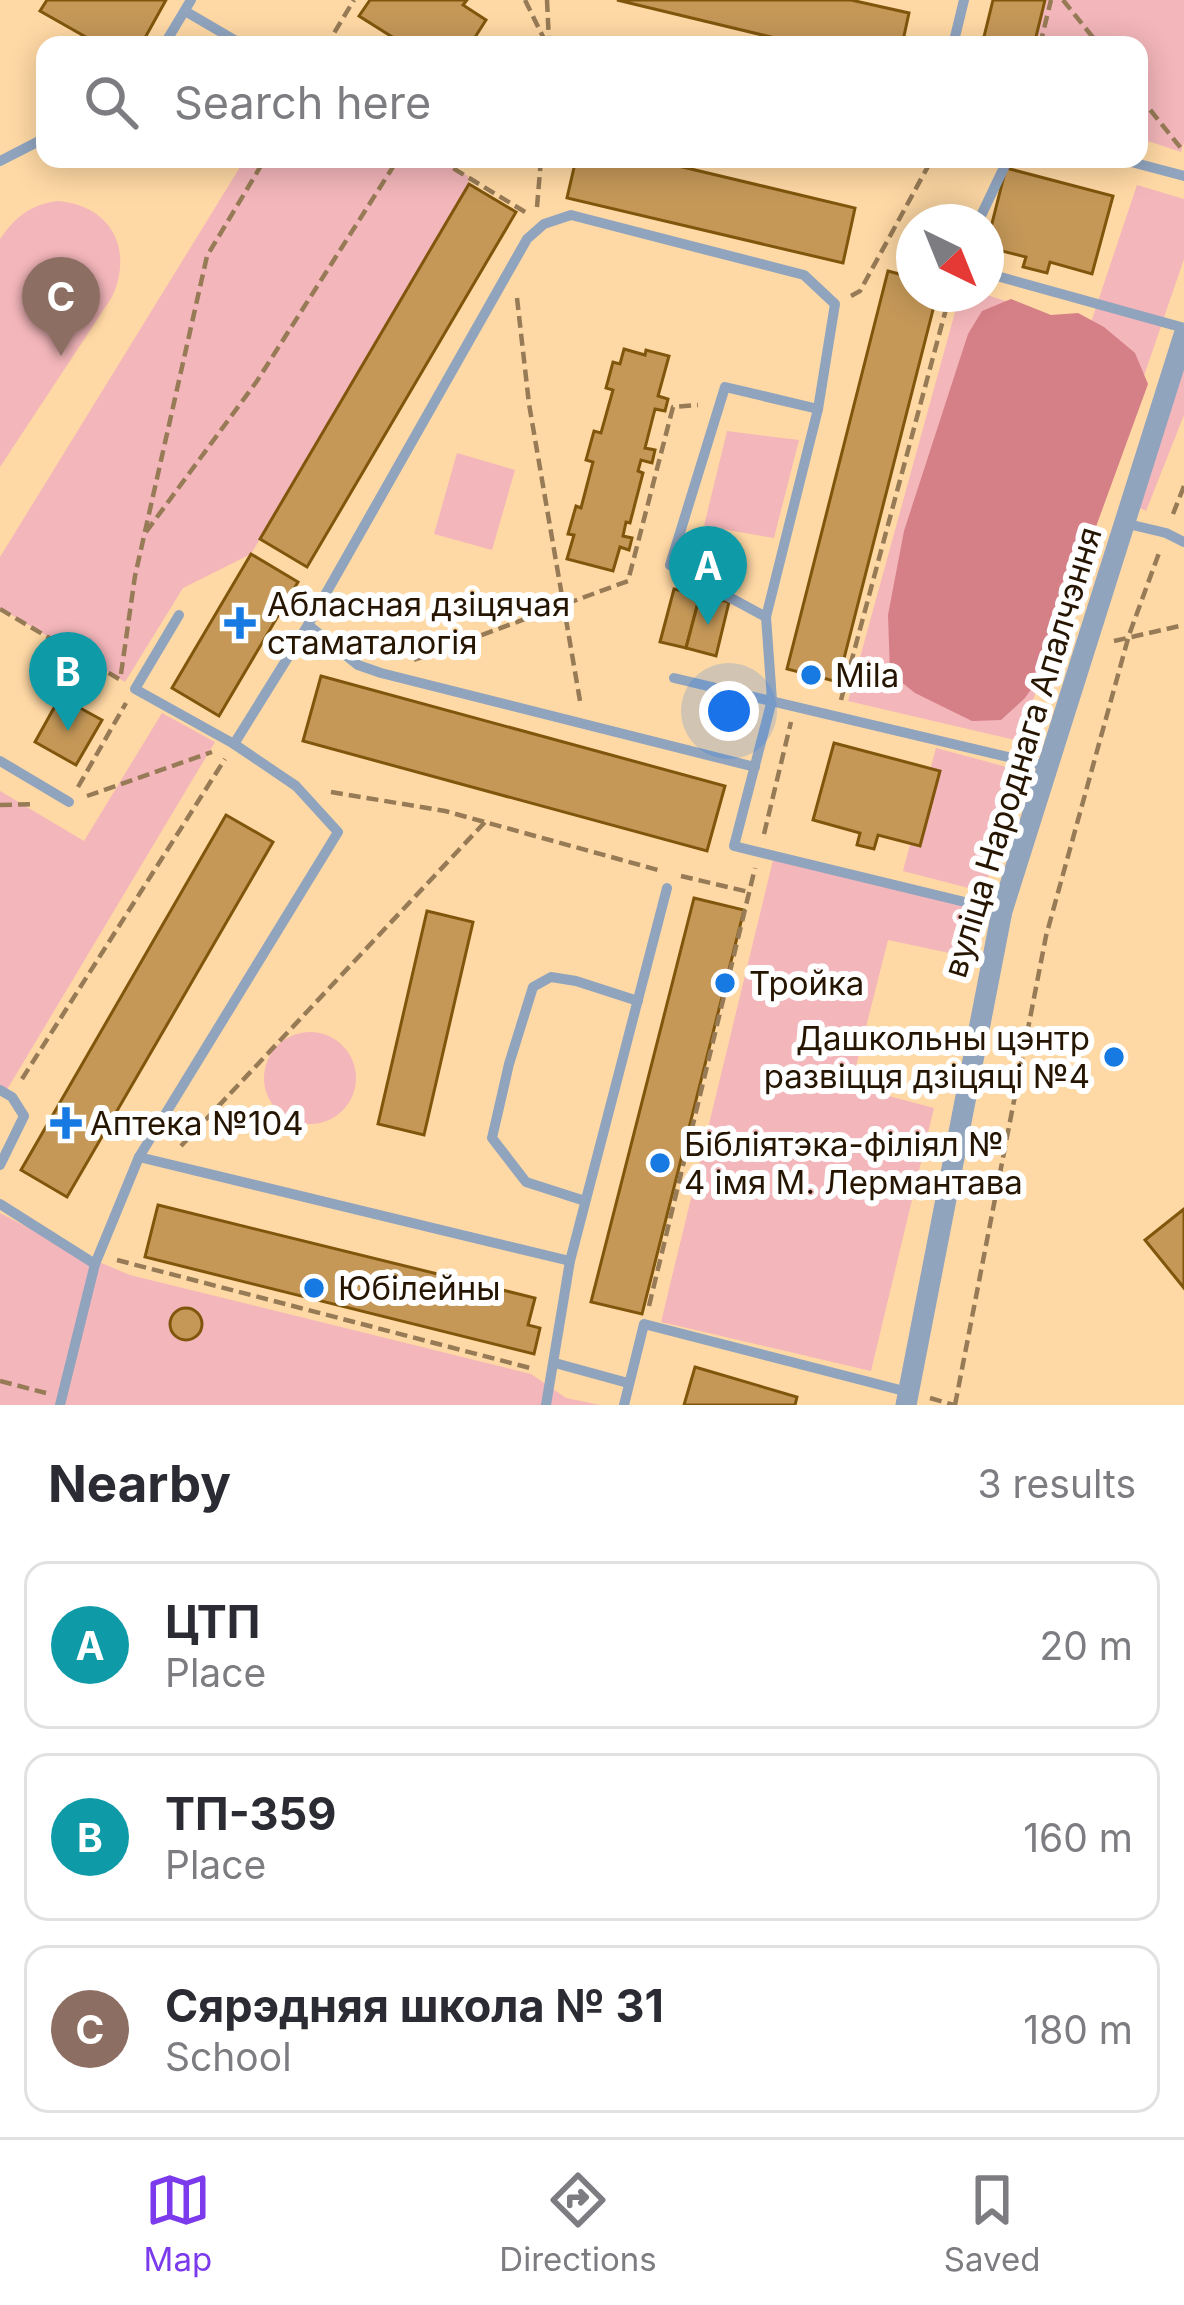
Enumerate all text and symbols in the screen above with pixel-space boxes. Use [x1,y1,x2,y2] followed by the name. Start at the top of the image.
[36,36,1148,168] search box
[78,69,144,135] icon: search
[174,75,431,130] text: Search here
[896,204,1004,312] north arrow
[22,257,100,356] pin: C
[934,522,1110,982] street label: вуліца Народнага Апалчэння
[669,526,747,625] pin: A
[267,584,570,662] place label: Абласная дзіцячая стаматалогія
[224,607,256,639] marker: Абласная дзіцячая стаматалогія
[29,632,107,731] pin: B
[835,655,899,695] place label: Mila
[798,662,824,688] marker: Mila
[699,681,759,741] your location
[749,963,864,1003] place label: Тройка
[712,970,738,996] marker: Тройка
[764,1018,1090,1096] place label: Дашкольны цэнтр развіцця дзіцяці №4
[1101,1044,1127,1070] marker: Дашкольны цэнтр развіцця дзіцяці №4
[90,1103,304,1143] place label: Аптека №104
[53,1110,79,1136] marker: Аптека №104
[684,1124,1023,1202] place label: Бібліятэка-філіял № 4 імя М. Лермантава
[647,1150,673,1176] marker: Бібліятэка-філіял № 4 імя М. Лермантава
[338,1268,501,1308] place label: Юбілейны
[301,1275,327,1301] marker: Юбілейны
[48,1453,231,1514] text: Nearby
[978,1460,1136,1507] text: 3 results
[165,1594,260,1649] text: ЦТП
[75,1622,105,1669] text: A
[1039,1622,1133,1669] text: 20 m
[165,1649,266,1696] text: Place
[165,1786,337,1841] text: ТП-359
[77,1814,103,1861] text: B
[1023,1814,1133,1861] text: 160 m
[165,1841,266,1888] text: Place
[165,1978,664,2033] text: Сярэдняя школа № 31
[76,2006,104,2053] text: C
[1023,2006,1133,2053] text: 180 m
[165,2033,292,2080] text: School
[144,2167,212,2279] tab: Map
[499,2167,657,2279] tab: Directions
[944,2167,1040,2279] tab: Saved

